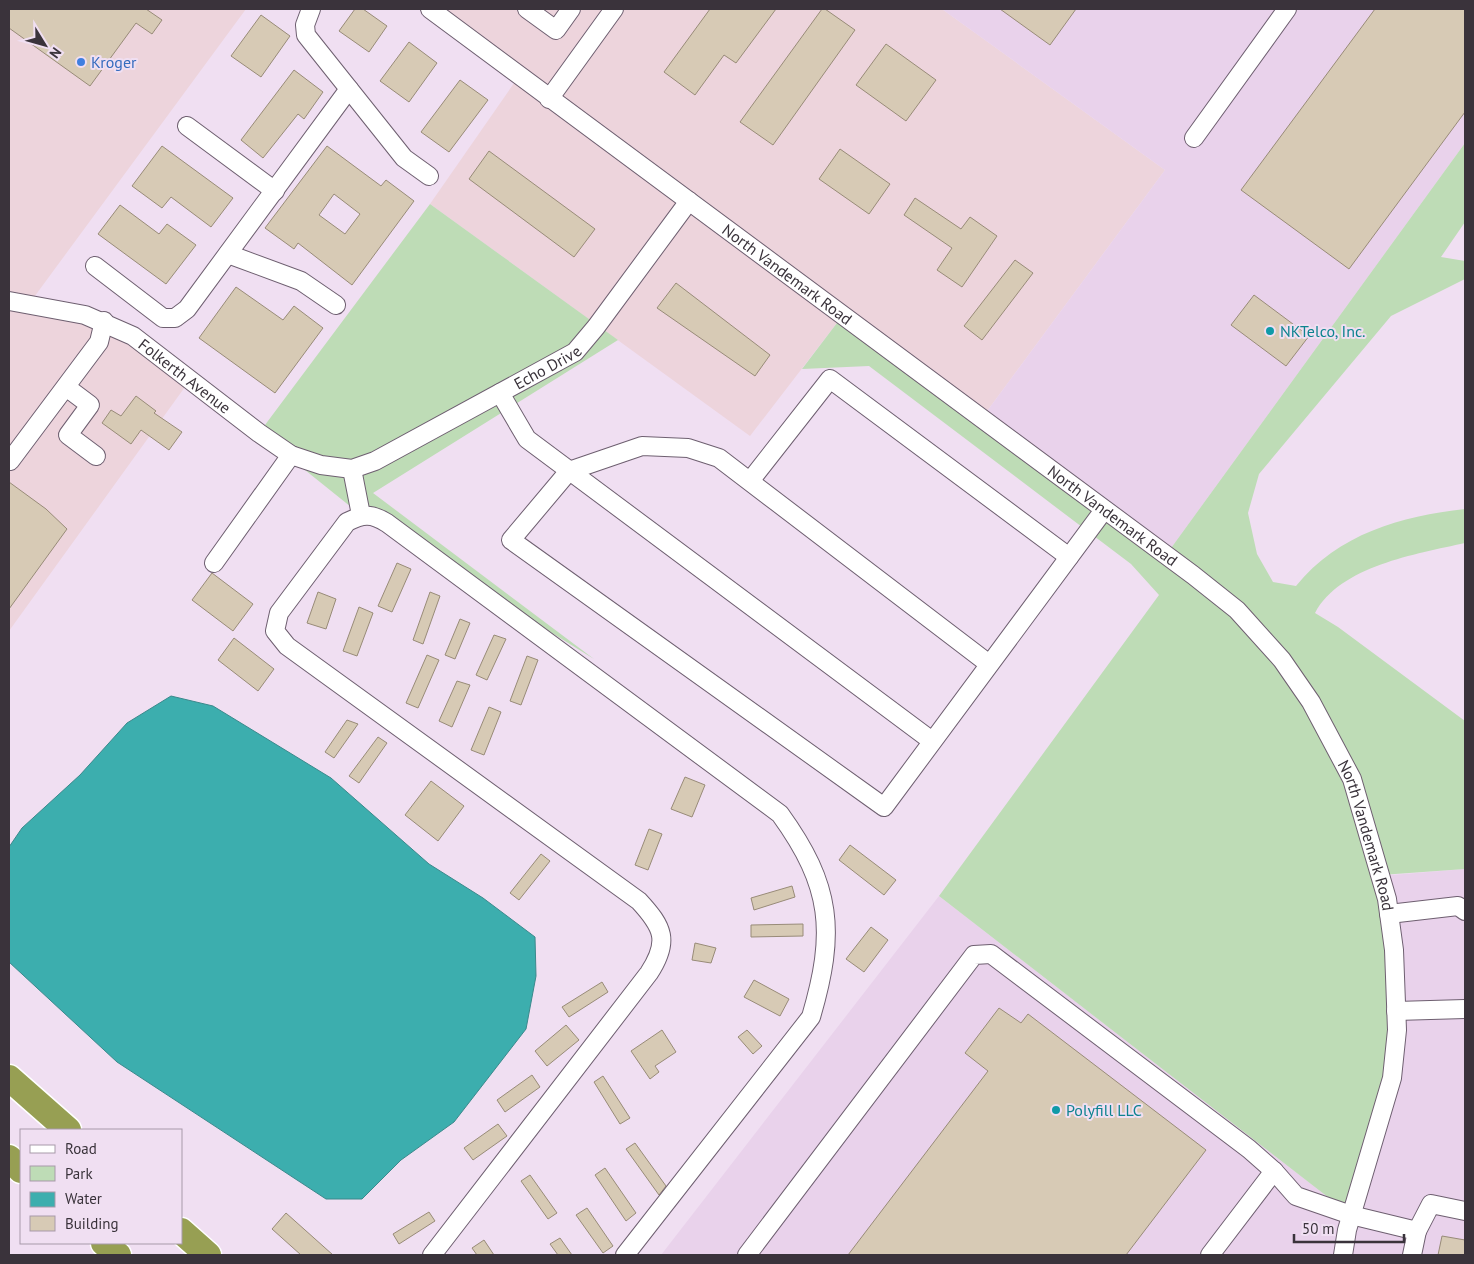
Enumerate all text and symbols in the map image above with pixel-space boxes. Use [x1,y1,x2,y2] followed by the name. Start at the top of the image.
[20,20,70,70] north arrow
[45,44,65,62] text: N
[91,52,137,72] place label: Kroger
[75,56,87,68] marker: Kroger
[718,219,856,329] street label: North Vandemark Road
[1280,321,1366,341] place label: NKTelco, Inc.
[1264,325,1276,337] marker: NKTelco, Inc.
[135,334,235,418] street label: Folkerth Avenue
[510,342,586,393] street label: Echo Drive
[1044,461,1182,570] street label: North Vandemark Road
[1334,756,1398,912] street label: North Vandemark Road
[1066,1100,1142,1120] place label: Polyfill LLC
[1050,1104,1062,1116] marker: Polyfill LLC
[20,1129,182,1244] legend
[65,1139,97,1158] text: Road
[65,1164,93,1183] text: Park
[65,1189,102,1208] text: Water
[1294,1212,1404,1244] scale bar
[65,1214,119,1233] text: Building
[1302,1219,1335,1238] text: 50 m

